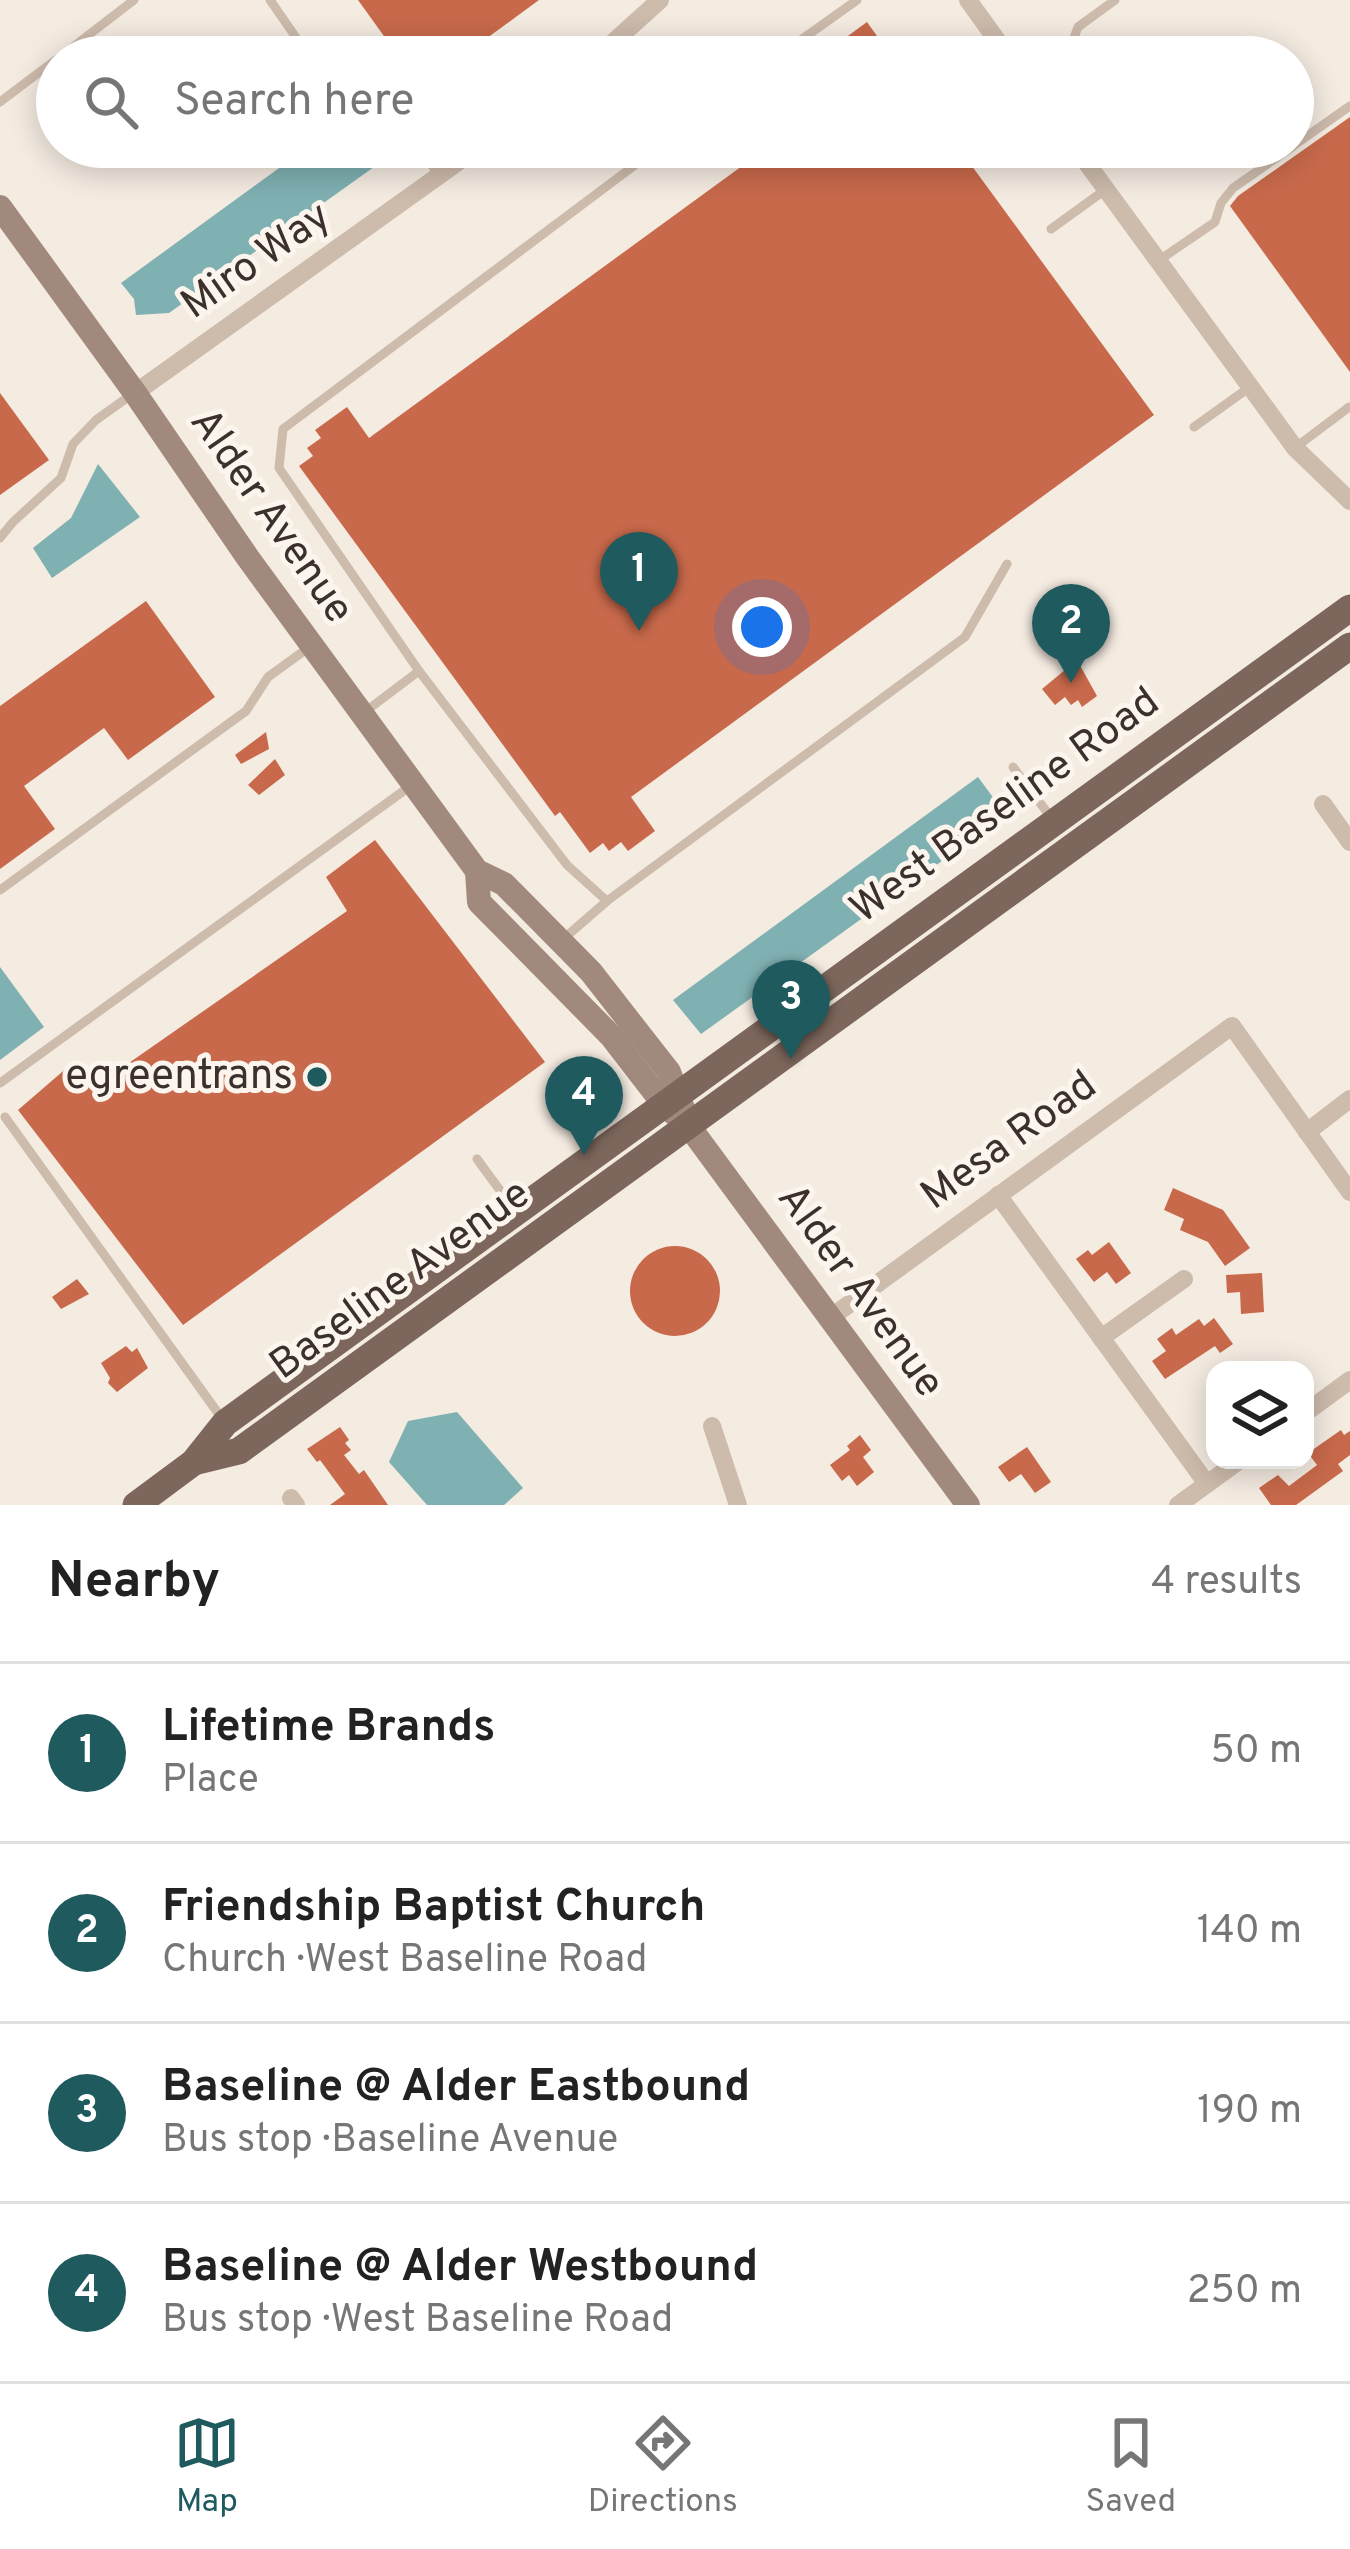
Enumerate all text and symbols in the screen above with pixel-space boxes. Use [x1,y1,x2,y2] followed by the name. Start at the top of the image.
[36,36,1314,168] search box
[78,69,144,135] icon: search
[174,74,414,131] text: Search here
[172,191,342,333] street label: Miro Way
[176,399,364,635] street label: Alder Avenue
[600,532,678,631] pin: 1
[1032,584,1110,683] pin: 2
[732,597,792,657] your location
[841,677,1171,937] street label: West Baseline Road
[752,960,830,1059] pin: 3
[65,1051,293,1104] place label: egreentrans
[545,1056,623,1155] pin: 4
[912,1060,1108,1224] street label: Mesa Road
[304,1064,330,1090] marker: egreentrans
[260,1169,542,1393] street label: Baseline Avenue
[764,1175,954,1409] street label: Alder Avenue
[1206,1361,1314,1469] map controls
[1206,1361,1314,1469] button: layers
[48,1551,220,1616] text: Nearby
[1151,1559,1302,1608] text: 4 results
[162,1700,495,1757] text: Lifetime Brands
[79,1728,95,1777] text: 1
[1211,1728,1302,1777] text: 50 m
[162,1757,259,1806] text: Place
[162,1880,705,1937] text: Friendship Baptist Church
[75,1908,99,1957] text: 2
[1197,1908,1302,1957] text: 140 m
[162,1937,647,1986] text: Church · West Baseline Road
[162,2060,750,2117] text: Baseline @ Alder Eastbound
[75,2088,99,2137] text: 3
[1197,2088,1302,2137] text: 190 m
[162,2117,618,2166] text: Bus stop · Baseline Avenue
[162,2240,758,2297] text: Baseline @ Alder Westbound
[74,2268,100,2317] text: 4
[1187,2268,1302,2317] text: 250 m
[162,2297,673,2346] text: Bus stop · West Baseline Road
[174,2410,240,2524] tab: Map
[588,2410,738,2524] tab: Directions
[1085,2410,1176,2524] tab: Saved

